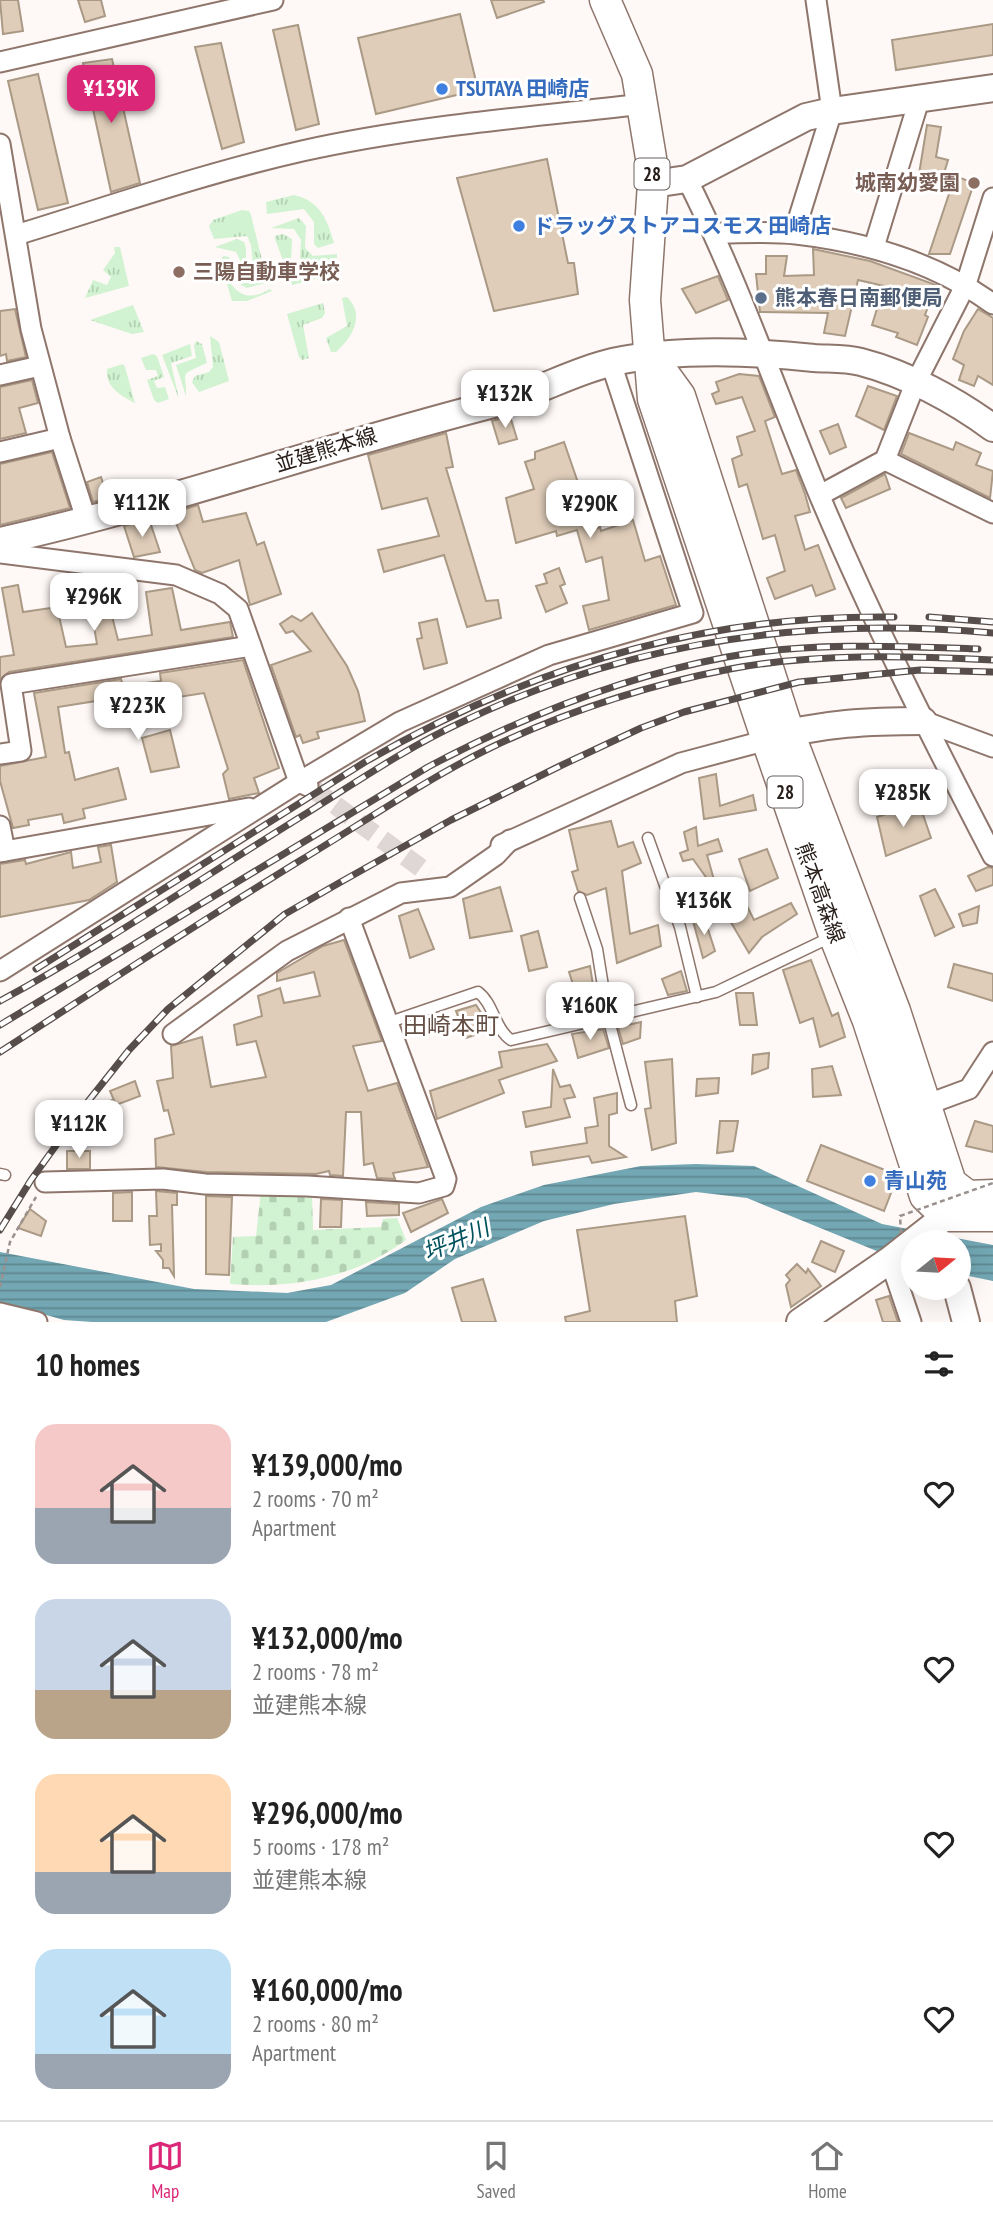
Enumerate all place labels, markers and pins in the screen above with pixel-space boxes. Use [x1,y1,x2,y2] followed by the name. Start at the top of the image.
[62,66,160,125] pin: ¥139K
[456,75,589,102] place label: TSUTAYA 田崎店
[434,81,450,97] marker: TSUTAYA 田崎店
[855,169,960,196] place label: 城南幼愛園
[966,175,982,191] marker: 城南幼愛園
[533,212,831,239] place label: ドラッグストアコスモス 田崎店
[511,218,527,234] marker: ドラッグストアコスモス 田崎店
[193,258,340,285] place label: 三陽自動車学校
[171,264,187,280] marker: 三陽自動車学校
[775,284,943,311] place label: 熊本春日南郵便局
[753,290,769,306] marker: 熊本春日南郵便局
[456,370,554,430] pin: ¥132K
[93,480,191,539] pin: ¥112K
[541,480,639,540] pin: ¥290K
[45,574,143,633] pin: ¥296K
[89,682,187,742] pin: ¥223K
[854,770,952,829] pin: ¥285K
[655,878,753,937] pin: ¥136K
[541,982,639,1042] pin: ¥160K
[30,1100,128,1160] pin: ¥112K
[884,1167,947,1194] place label: 青山苑
[862,1173,878,1189] marker: 青山苑

